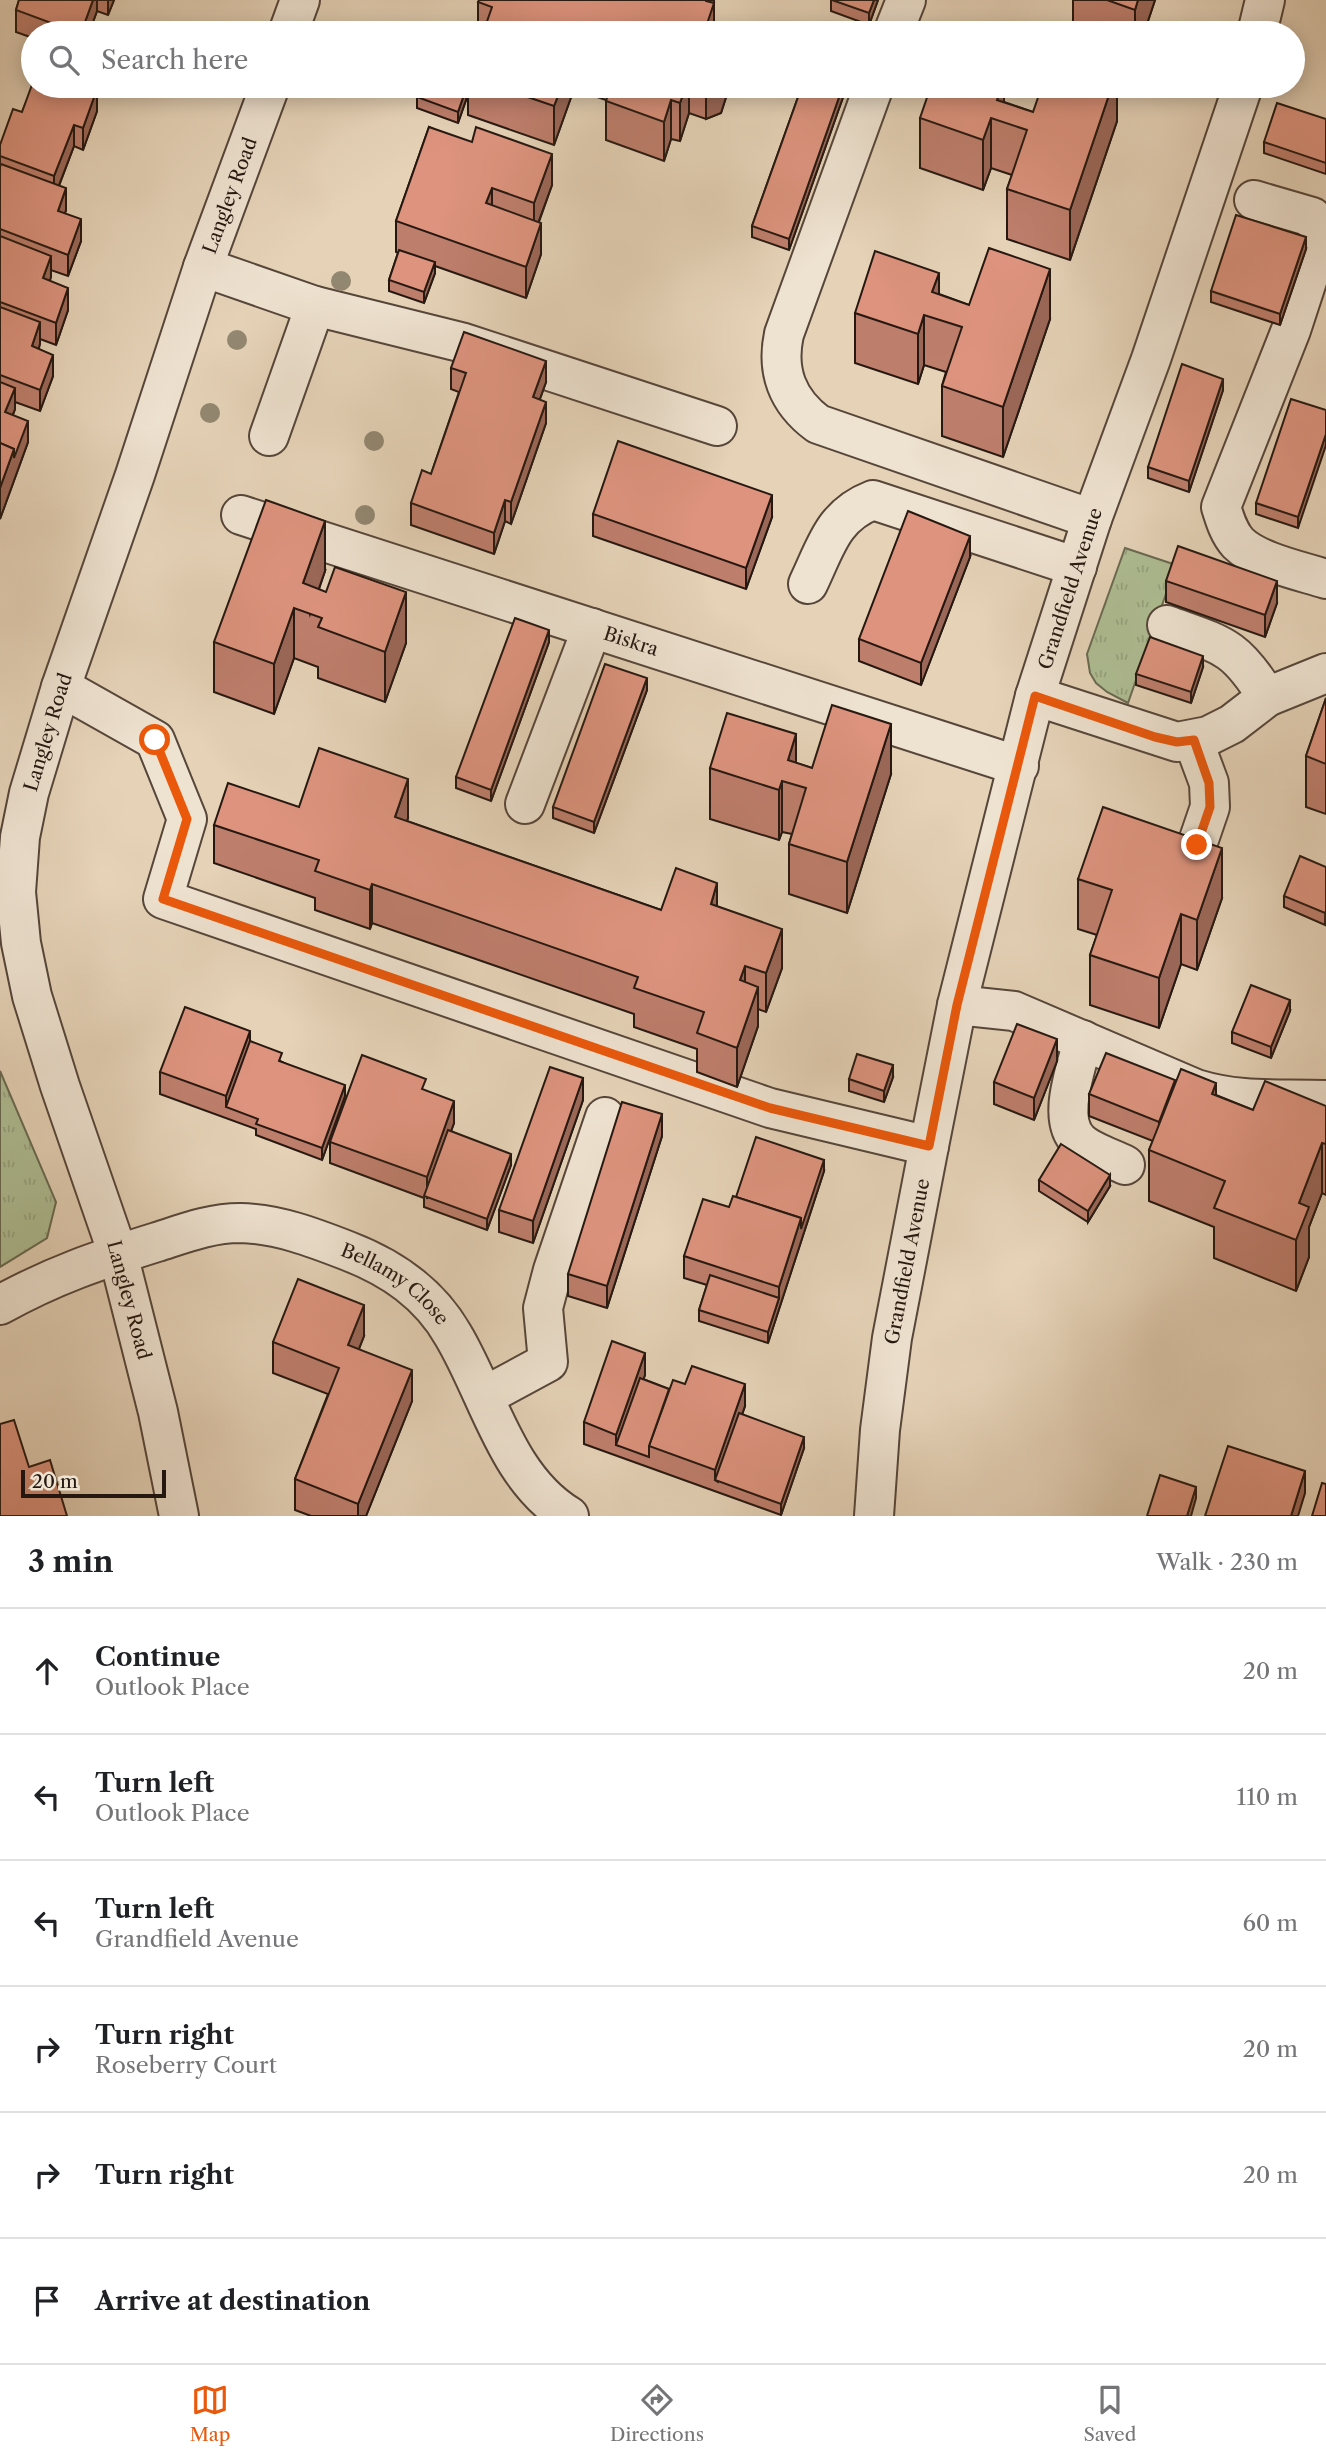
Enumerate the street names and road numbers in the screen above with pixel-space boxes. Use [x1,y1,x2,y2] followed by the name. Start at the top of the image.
[197,134,262,257] street label: Langley Road
[1033,504,1107,672] street label: Grandfield Avenue
[601,621,661,660] street label: Biskra
[19,670,77,794] street label: Langley Road
[880,1176,934,1346] street label: Grandfield Avenue
[102,1238,156,1362] street label: Langley Road
[338,1238,454,1329] street label: Bellamy Close

